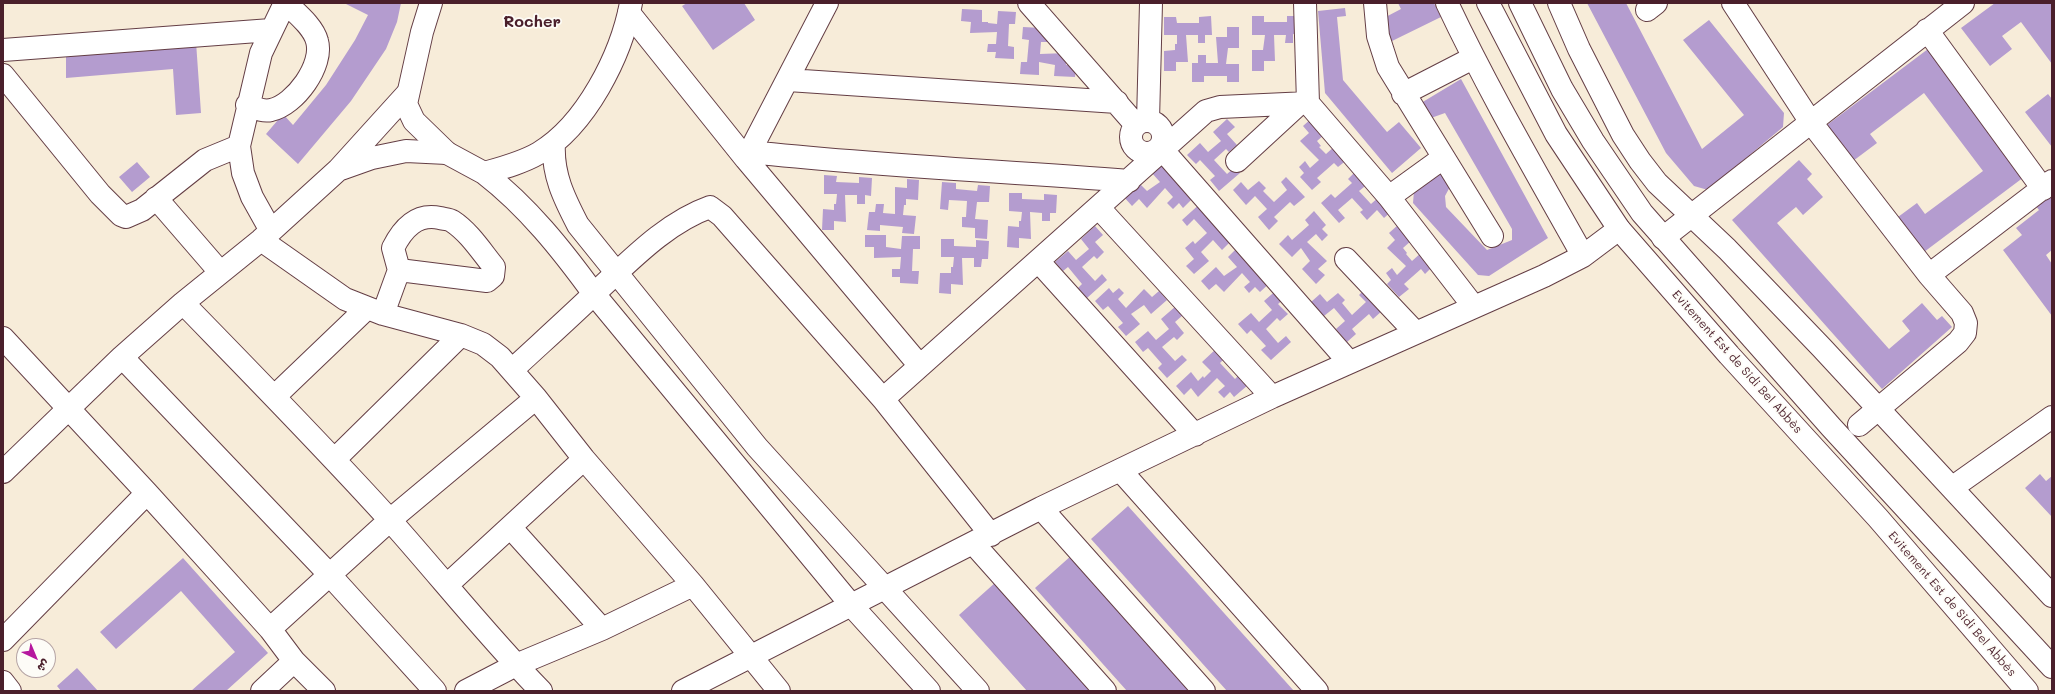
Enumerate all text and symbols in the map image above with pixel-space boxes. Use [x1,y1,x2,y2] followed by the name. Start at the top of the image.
[503,12,561,32] district label: Rocher
[1669,288,1805,436] street label: Evitement Est de Sidi Bel Abbès
[1885,529,2019,679] street label: Evitement Est de Sidi Bel Abbès
[16,638,56,678] north arrow
[34,657,54,676] text: ش

